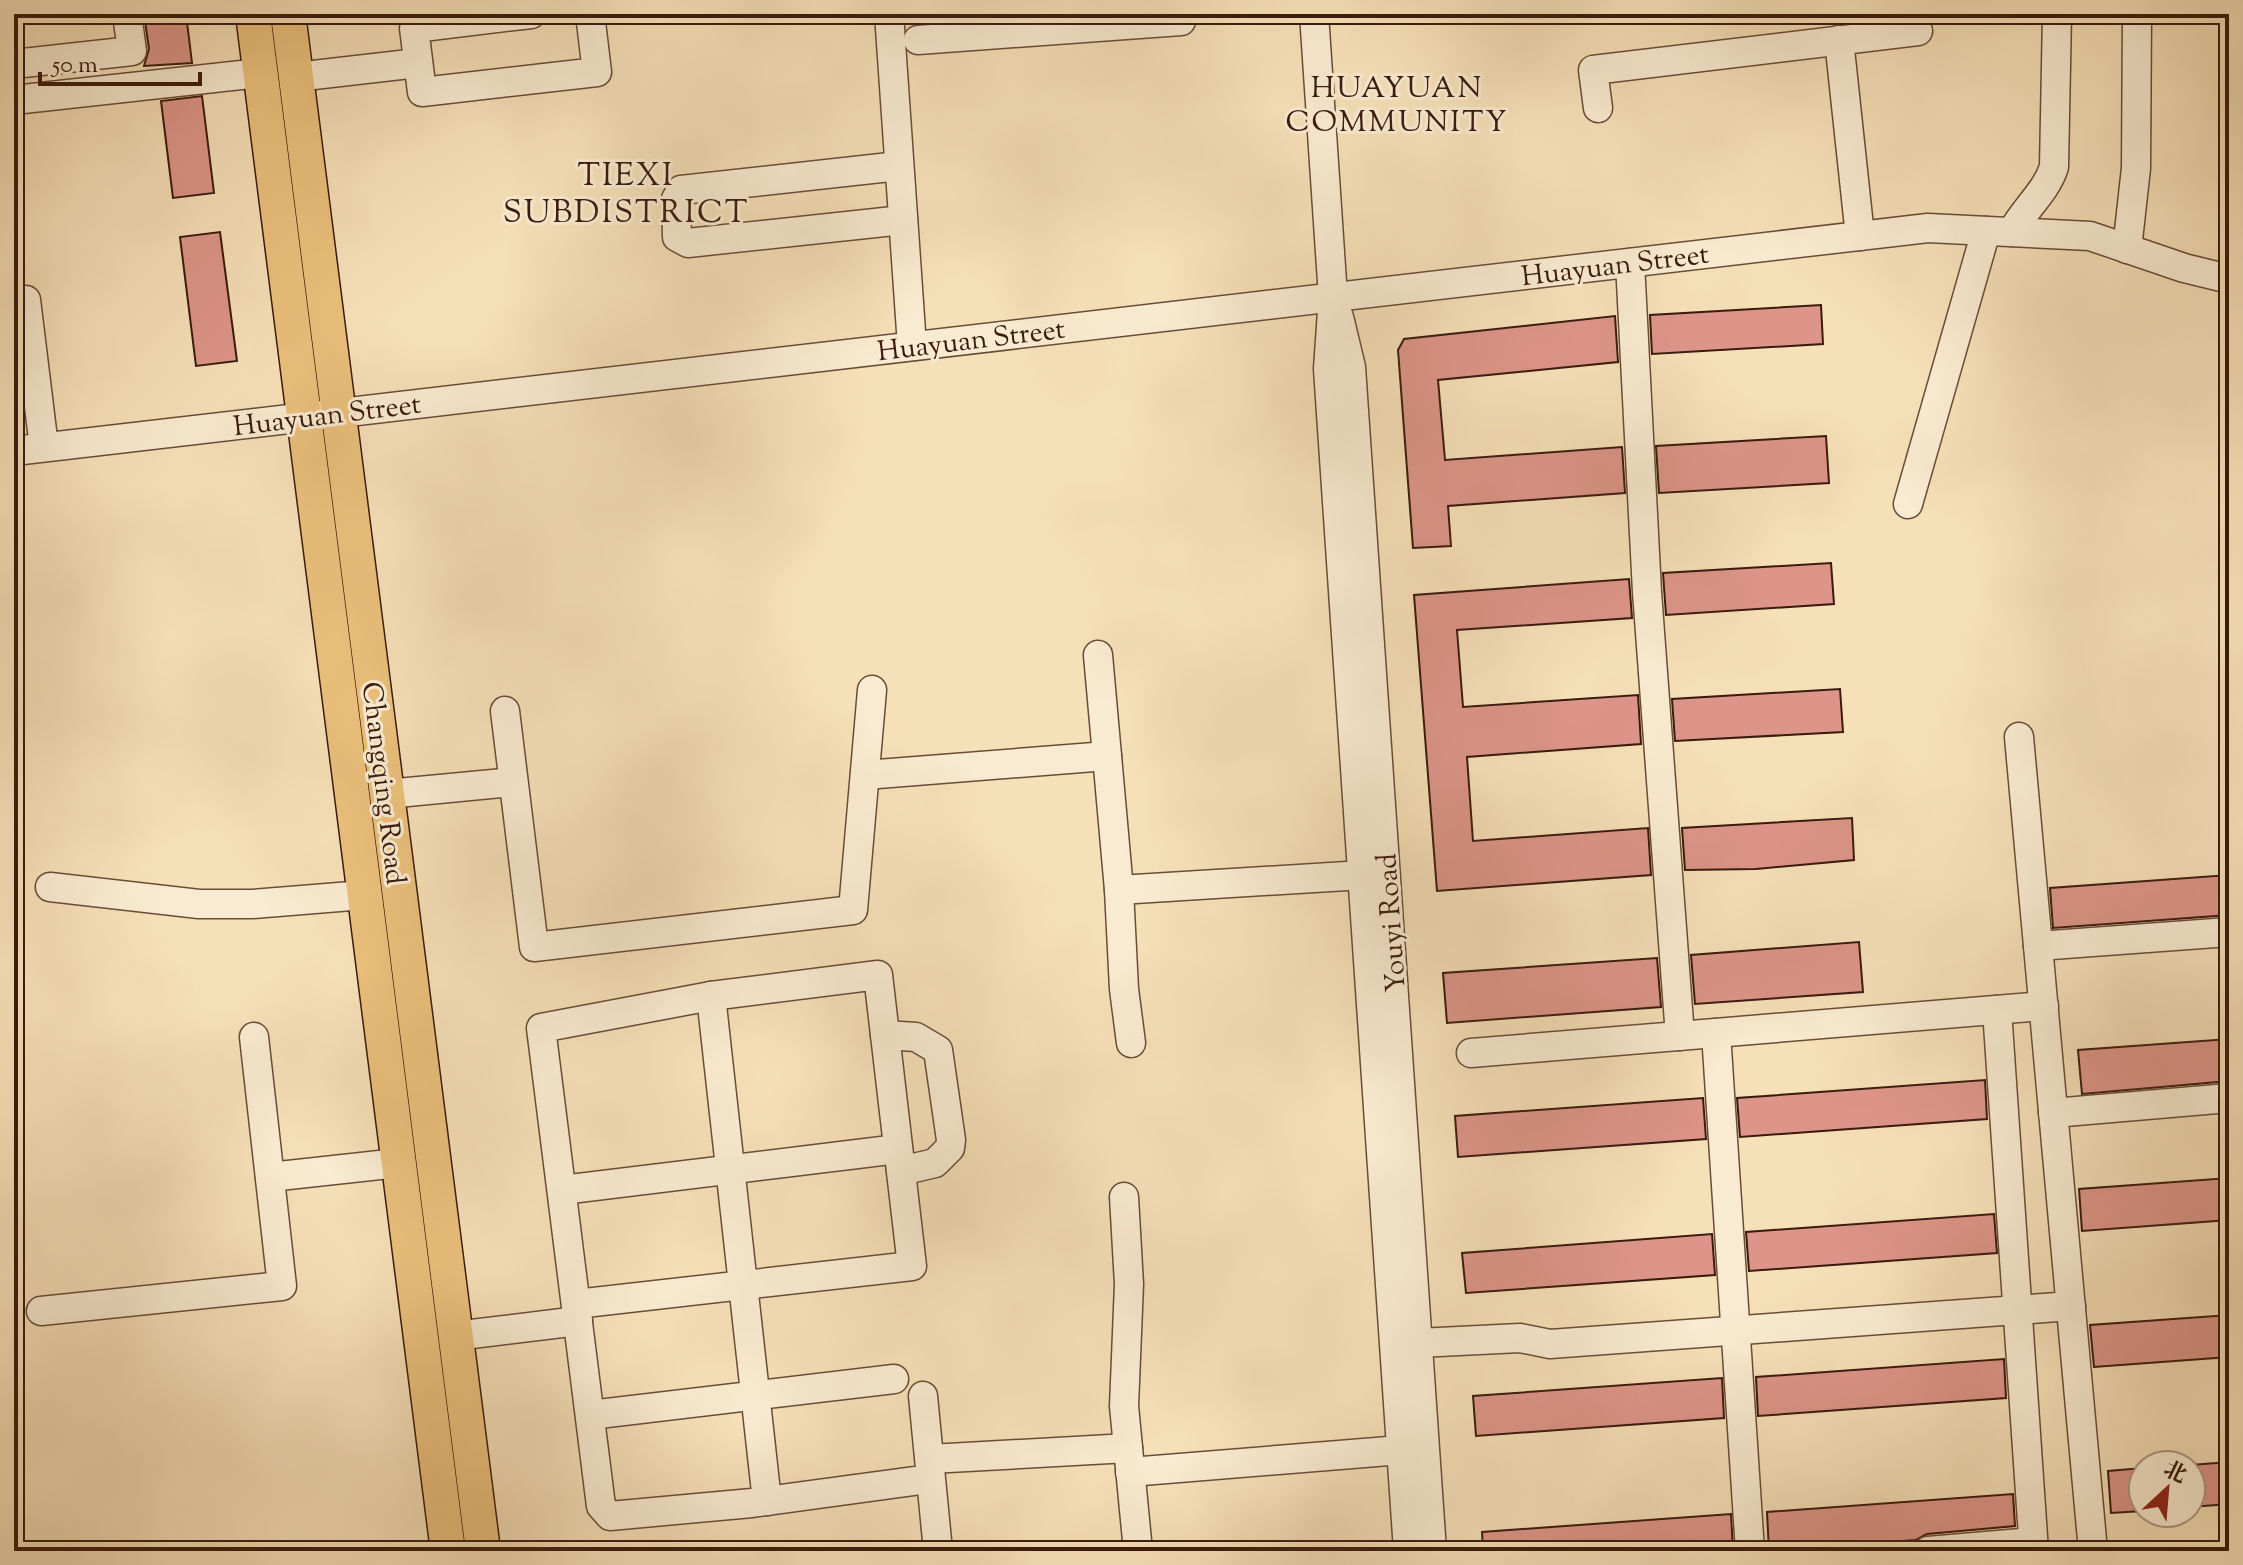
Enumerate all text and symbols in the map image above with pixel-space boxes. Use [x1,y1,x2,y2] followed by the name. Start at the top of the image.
[40,36,200,86] scale bar
[50,49,98,83] text: 50 m
[1285,68,1509,145] district label: HUAYUAN COMMUNITY
[503,154,749,237] district label: TIEXI SUBDISTRICT
[1519,236,1712,298] street label: Huayuan Street
[875,311,1068,373] street label: Huayuan Street
[231,386,424,448] street label: Huayuan Street
[350,680,414,887] street label: Changqing Road
[1368,852,1418,994] street label: Youyi Road
[2127,1449,2207,1529] north arrow
[2158,1455,2191,1493] text: 北

